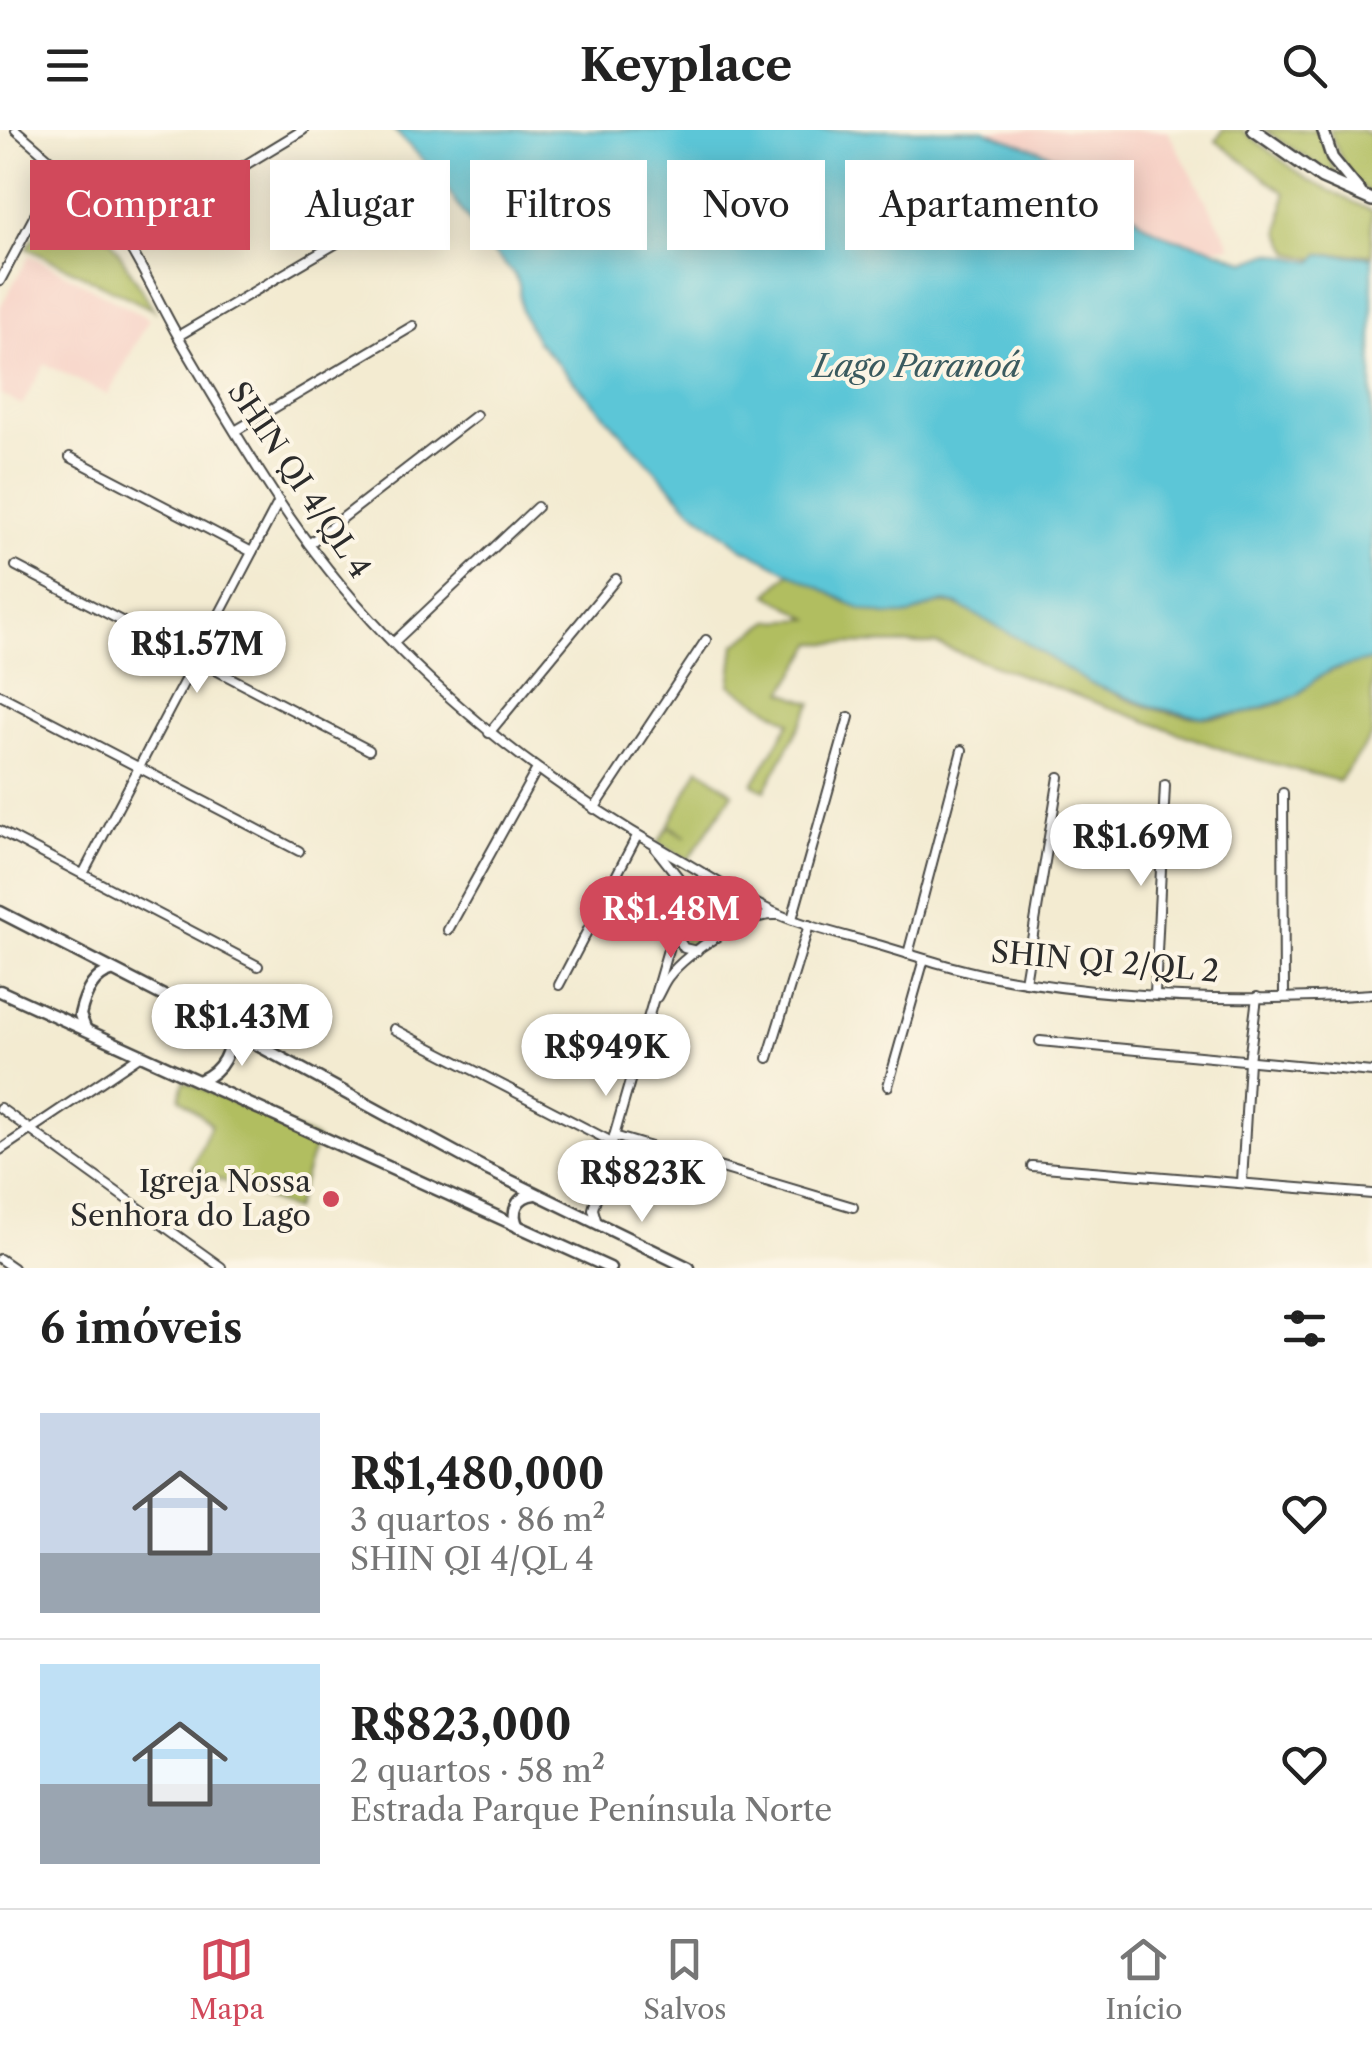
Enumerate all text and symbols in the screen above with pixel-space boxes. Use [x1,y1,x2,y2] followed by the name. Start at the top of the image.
[580,37,792,93] text: Keyplace
[40,38,95,93] icon: menu
[1277,38,1332,93] icon: search
[30,160,250,250] chip: Comprar
[270,160,450,250] chip: Alugar
[470,160,647,250] chip: Filtros
[667,160,825,250] chip: Novo
[845,160,1134,250] chip: Apartamento
[810,346,1021,385] water label: Lago Paranoá
[220,375,379,585] street label: SHIN QI 4/QL 4
[105,611,289,696] pin: R$1.57M
[130,624,264,663] text: R$1.57M
[1049,804,1233,889] pin: R$1.69M
[1072,817,1210,856] text: R$1.69M
[579,876,763,961] pin: R$1.48M
[602,889,740,928] text: R$1.48M
[990,933,1220,990] street label: SHIN QI 2/QL 2
[150,984,334,1069] pin: R$1.43M
[174,997,310,1036] text: R$1.43M
[525,1014,687,1099] pin: R$949K
[543,1027,669,1066] text: R$949K
[561,1140,723,1225] pin: R$823K
[580,1153,704,1192] text: R$823K
[70,1163,311,1234] place label: Igreja Nossa Senhora do Lago
[320,1188,342,1210] marker: Igreja Nossa Senhora do Lago
[1277,1301,1332,1356] icon: filters
[40,1302,243,1354] text: 6 imóveis
[350,1448,605,1500] text: R$1,480,000
[120,1453,240,1573] icon: home
[1277,1486,1332,1541] icon: heart
[350,1500,606,1539] text: 3 quartos · 86 m²
[350,1539,594,1578] text: SHIN QI 4/QL 4
[350,1699,572,1751] text: R$823,000
[120,1704,240,1824] icon: home
[1277,1737,1332,1792] icon: heart
[350,1751,605,1790] text: 2 quartos · 58 m²
[350,1790,832,1829] text: Estrada Parque Península Norte
[189,1932,264,2026] tab: Mapa
[643,1932,727,2026] tab: Salvos
[1105,1932,1182,2026] tab: Início

